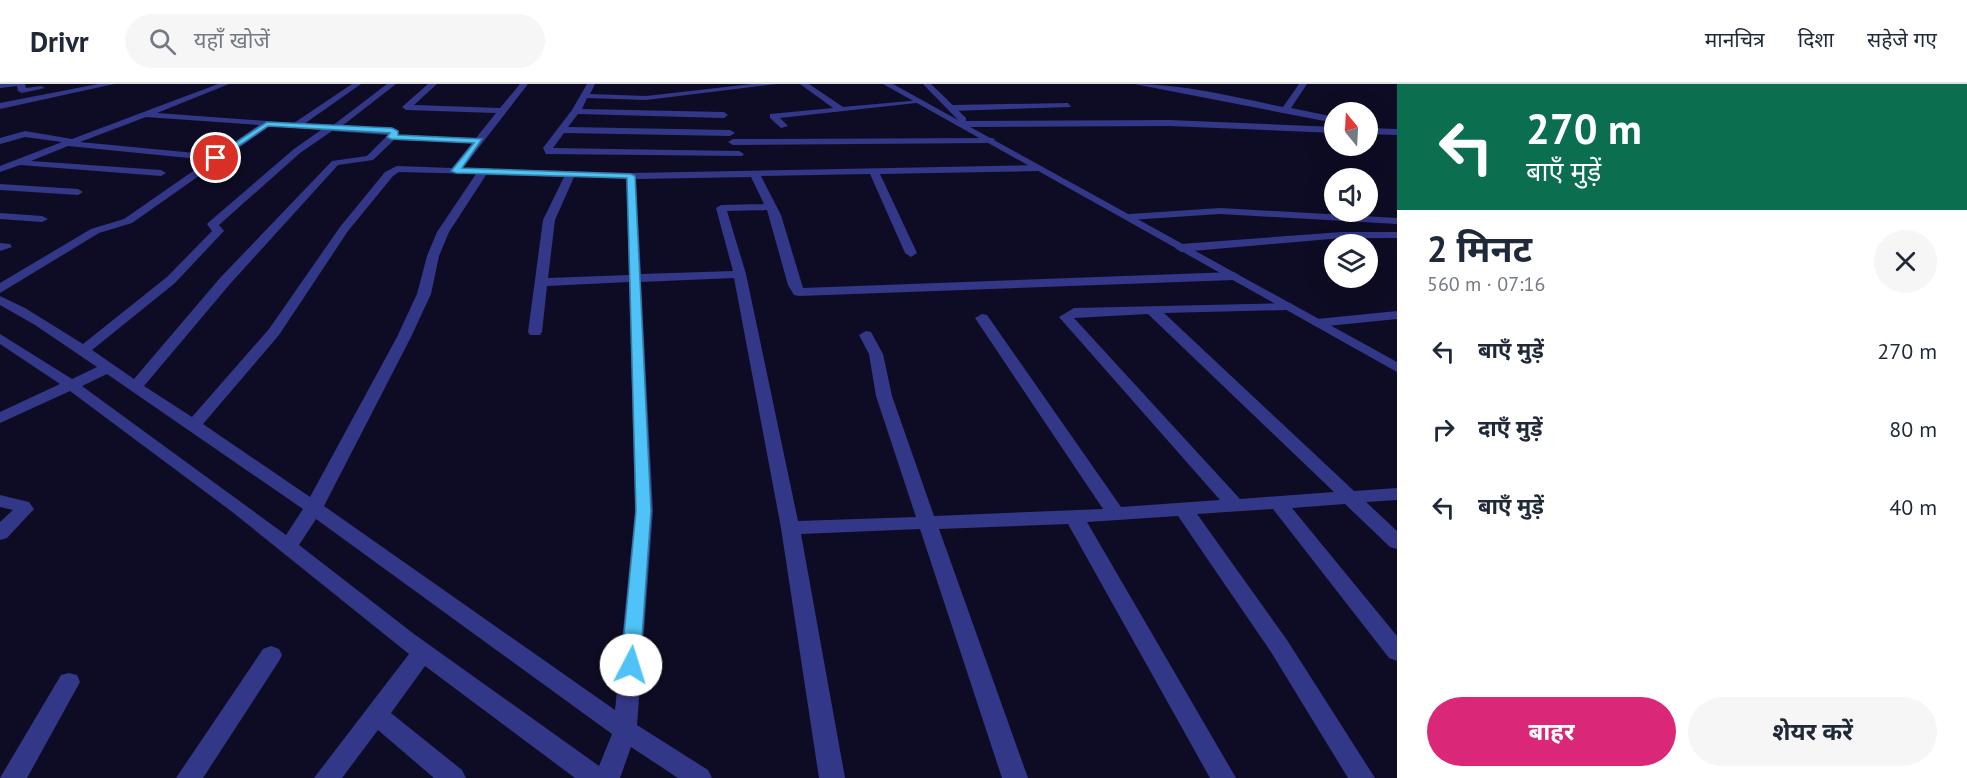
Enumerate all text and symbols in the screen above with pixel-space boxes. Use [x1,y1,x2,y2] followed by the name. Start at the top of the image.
[125,14,545,68] search box
[30,23,89,60] text: Drivr
[146,25,179,58] icon: search
[194,26,270,54] text: यहाँ खोजें
[1705,26,1765,53] text: मानचित्र
[1798,26,1834,53] text: दिशा
[1867,26,1937,53] text: सहेजे गए
[1526,101,1642,156] text: 270 m
[1324,102,1378,156] north arrow
[1324,102,1378,288] map controls
[1427,108,1505,186] icon: left
[190,132,241,183] pin
[199,141,232,174] icon: arrive
[1526,154,1601,188] text: बाएँ मुड़ें
[1324,168,1378,222] button: sound
[1427,225,1532,272] text: 2 मिनट
[1874,230,1937,293] button: close
[1324,234,1378,288] button: layers
[1427,271,1545,297] text: 560 m · 07:16
[1427,335,1460,368] icon: left
[1478,336,1544,364] text: बाएँ मुड़ें
[1877,337,1937,365] text: 270 m
[1427,413,1460,446] icon: right
[1478,414,1543,442] text: दाएँ मुड़ें
[1889,415,1937,443] text: 80 m
[1427,491,1460,524] icon: left
[1478,492,1544,520] text: बाएँ मुड़ें
[1889,493,1937,521] text: 40 m
[599,633,663,697] position arrow
[1427,697,1676,766] button: बाहर
[1688,697,1937,766] button: शेयर करें

